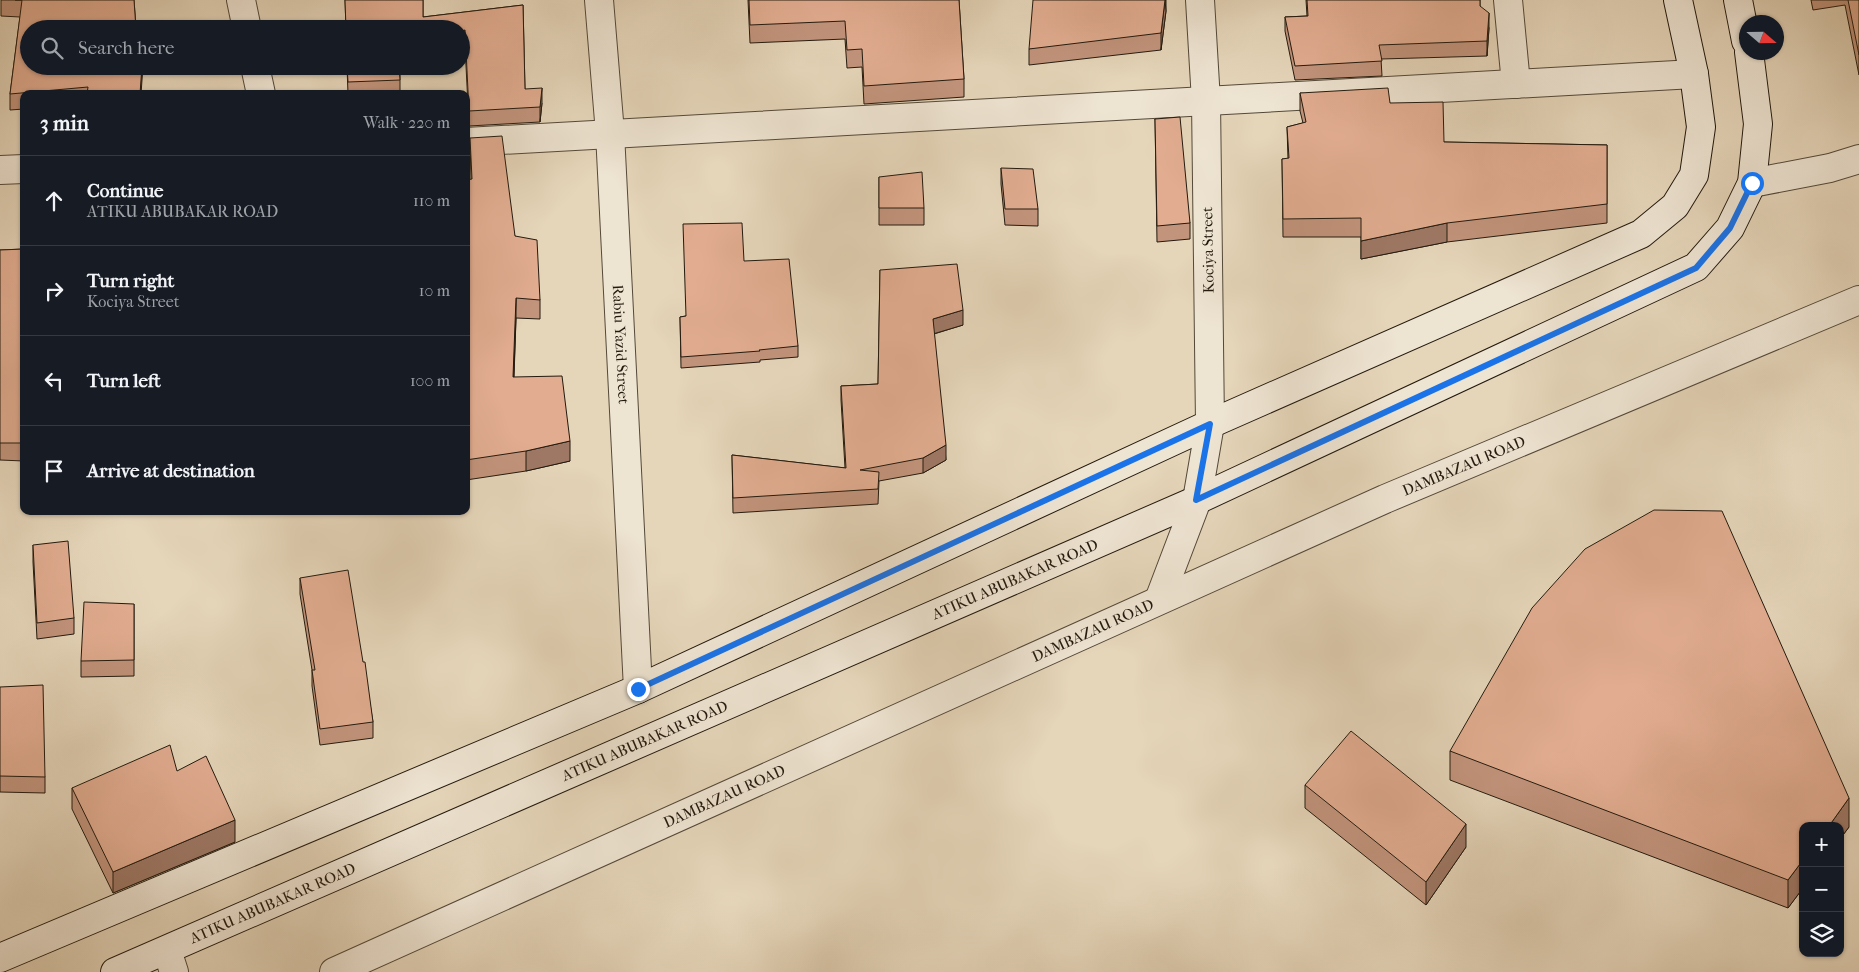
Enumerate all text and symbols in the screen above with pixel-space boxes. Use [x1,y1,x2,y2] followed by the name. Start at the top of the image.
[1739,15,1784,60] north arrow
[20,20,470,75] search box
[38,34,66,62] icon: search
[78,37,174,59] text: Search here
[40,111,89,135] text: 3 min
[363,113,450,132] text: Walk · 220 m
[1741,172,1764,195] route start
[87,180,163,202] text: Continue
[40,187,68,215] icon: ahead
[413,191,450,210] text: 110 m
[87,202,278,221] text: ATIKU ABUBAKAR ROAD
[1198,206,1218,293] street label: Kociya Street
[87,270,174,292] text: Turn right
[40,277,68,305] icon: right
[419,281,450,300] text: 10 m
[609,284,633,405] street label: Rabiu Yazid Street
[87,292,179,311] text: Kociya Street
[40,367,68,395] icon: left
[87,370,161,392] text: Turn left
[410,371,450,390] text: 100 m
[1400,432,1528,500] street label: DAMBAZAU ROAD
[40,457,68,485] icon: arrive
[87,460,255,482] text: Arrive at destination
[928,535,1101,624] street label: ATIKU ABUBAKAR ROAD
[1029,595,1156,666] street label: DAMBAZAU ROAD
[627,678,650,701] route end
[558,697,731,785] street label: ATIKU ABUBAKAR ROAD
[661,761,788,832] street label: DAMBAZAU ROAD
[1799,822,1844,957] map controls
[1799,822,1844,867] button: +
[186,859,358,948] street label: ATIKU ABUBAKAR ROAD
[1799,867,1844,912] button: −
[1799,912,1844,957] button: layers

